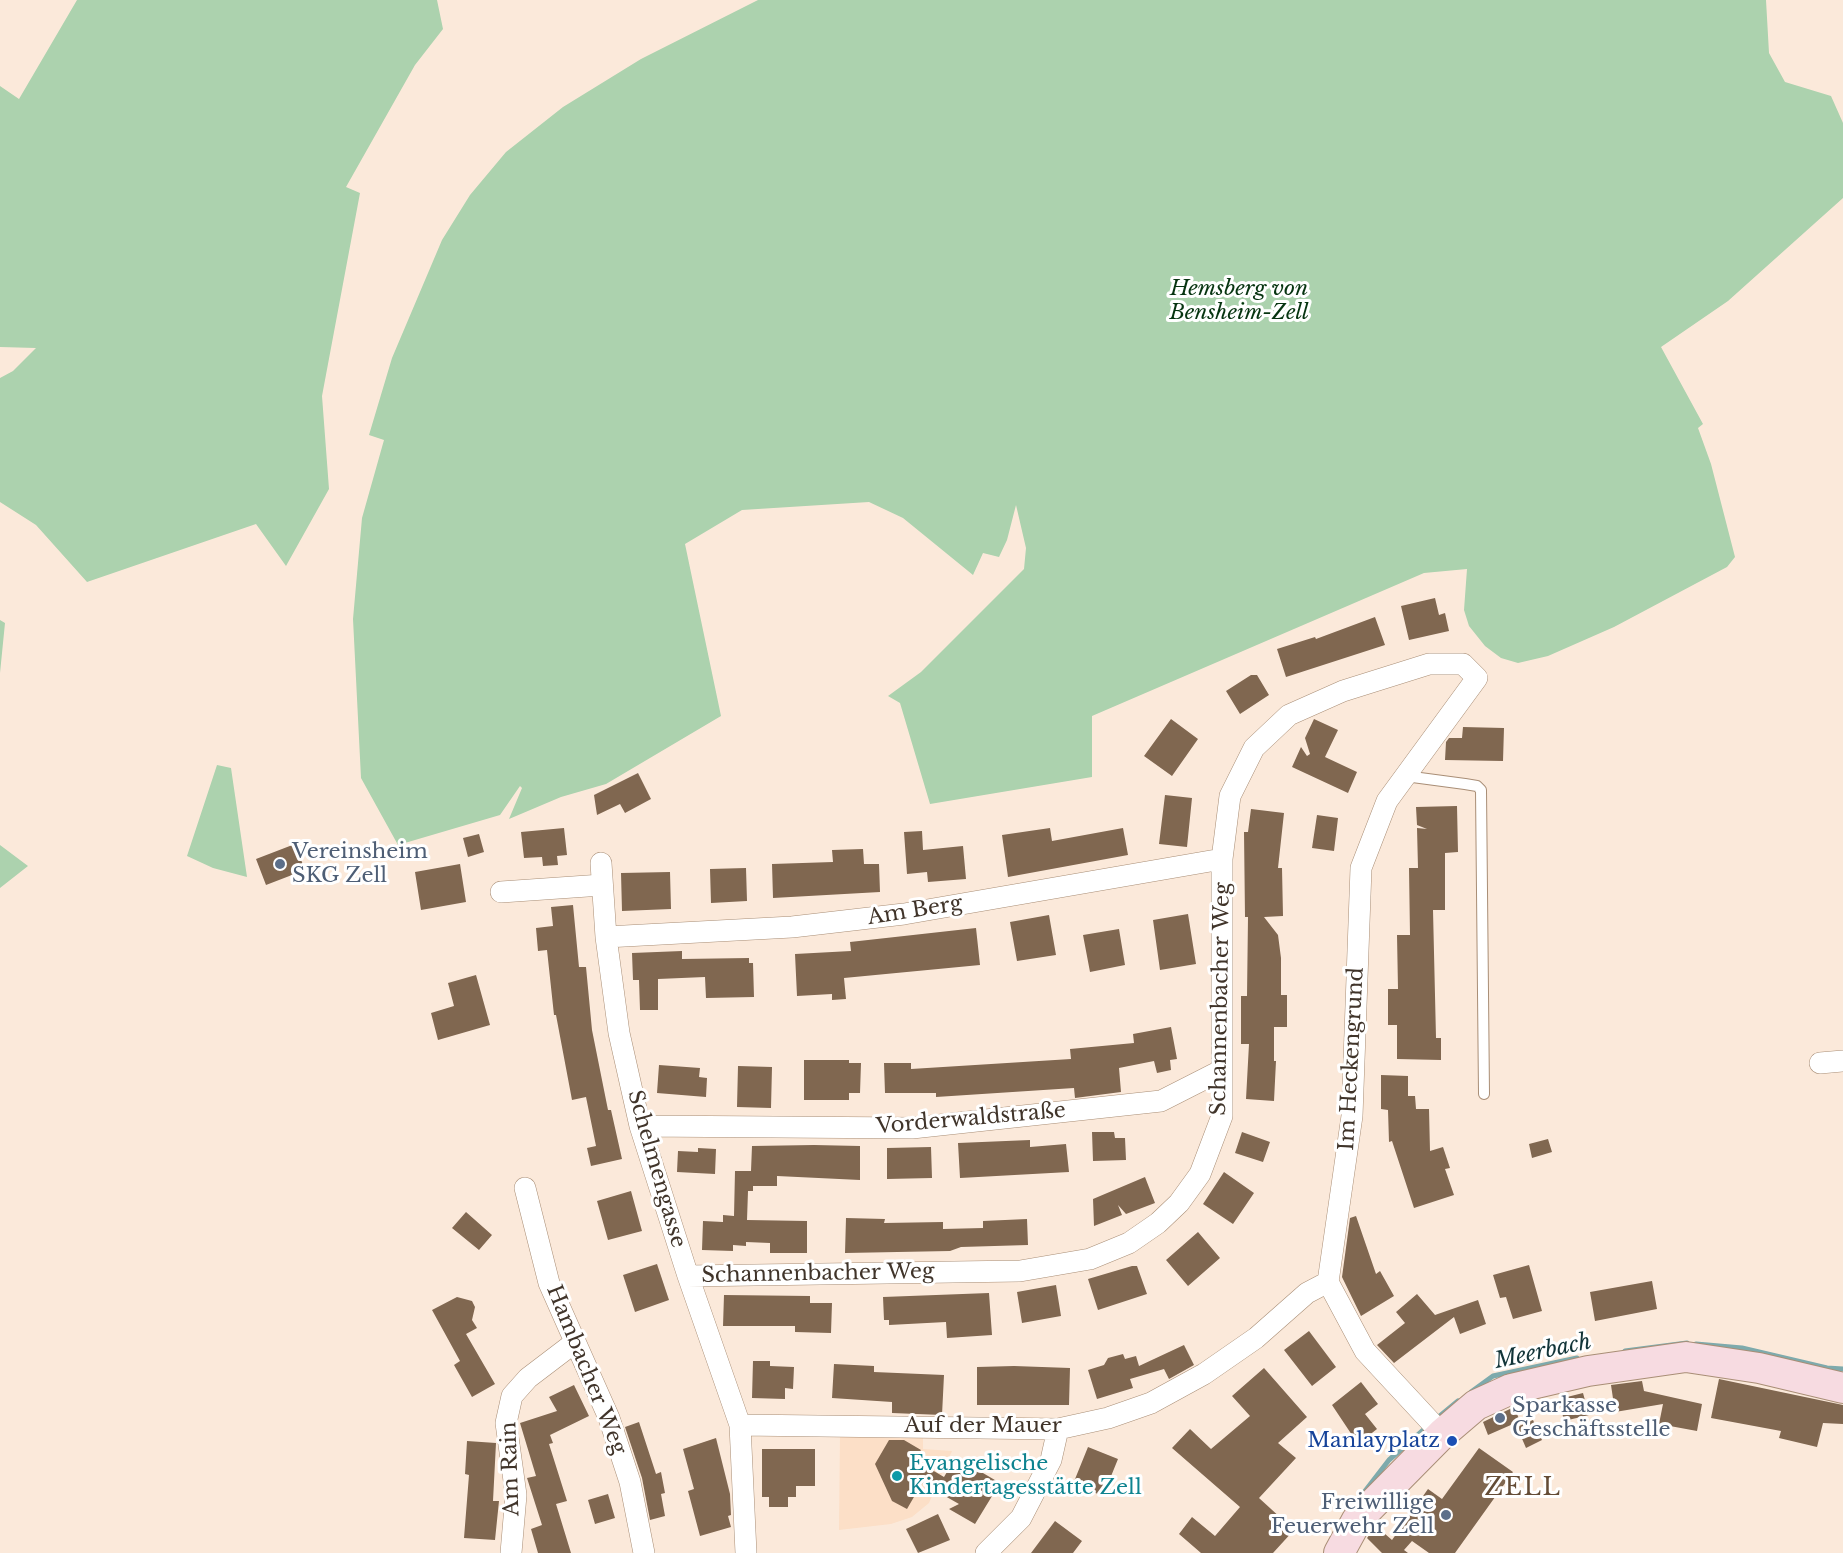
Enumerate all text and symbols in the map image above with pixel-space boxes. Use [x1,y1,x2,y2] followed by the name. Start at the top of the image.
[1169,276,1309,326] park label: Hemsberg von Bensheim-Zell
[292,839,428,889] place label: Vereinsheim SKG Zell
[273,857,287,871] marker: Vereinsheim SKG Zell
[1206,882,1236,1116] street label: Schannenbacher Weg
[866,891,964,931] street label: Am Berg
[1335,967,1369,1151] street label: Im Heckengrund
[621,1087,691,1251] street label: Schelmengasse
[875,1098,1067,1140] street label: Vorderwaldstraße
[701,1259,935,1289] street label: Schannenbacher Weg
[541,1282,631,1458] street label: Hambacher Weg
[1492,1329,1594,1375] water label: Meerbach
[1512,1393,1670,1443] place label: Sparkasse Geschäftsstelle
[1493,1411,1507,1425] marker: Sparkasse Geschäftsstelle
[904,1413,1062,1439] street label: Auf der Mauer
[497,1421,525,1517] street label: Am Rain
[1307,1428,1440,1454] place label: Manlayplatz
[1445,1434,1459,1448] marker: Manlayplatz
[909,1451,1142,1501] place label: Evangelische Kindertagesstätte Zell
[890,1469,904,1483] marker: Evangelische Kindertagesstätte Zell
[1485,1474,1561,1502] district label: ZELL
[1271,1490,1434,1540] place label: Freiwillige Feuerwehr Zell
[1439,1508,1453,1522] marker: Freiwillige Feuerwehr Zell

